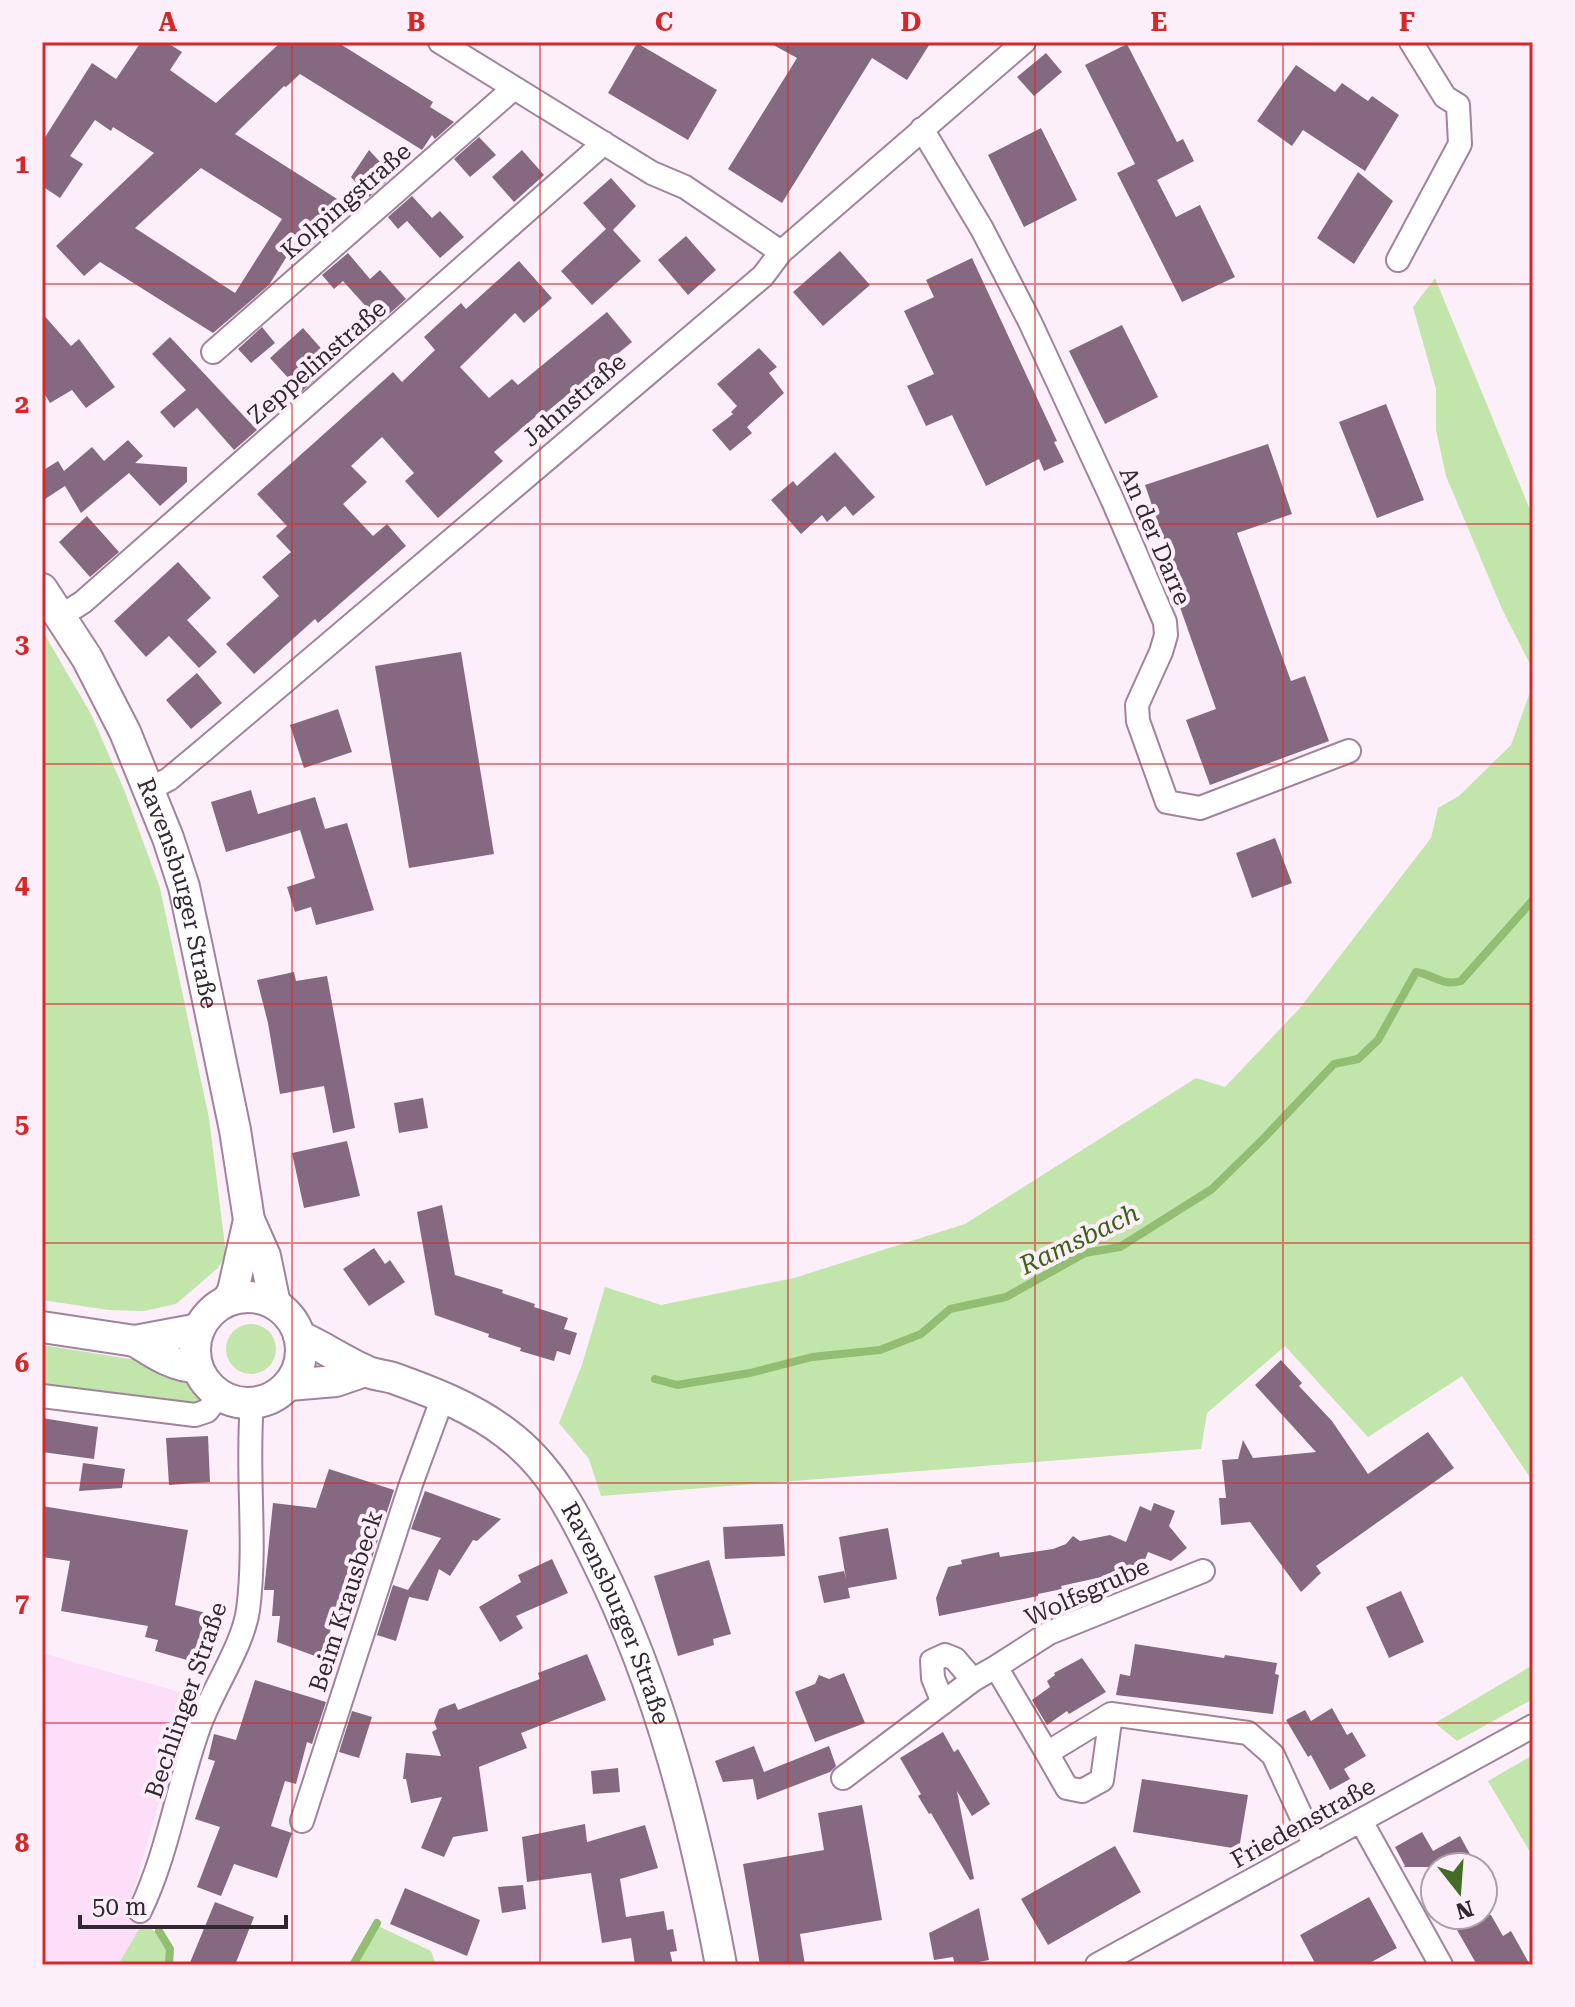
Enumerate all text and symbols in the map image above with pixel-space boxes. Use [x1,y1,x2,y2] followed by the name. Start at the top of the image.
[159,7,178,37] text: A
[407,7,425,37] text: B
[655,7,673,37] text: C
[901,7,921,37] text: D
[1151,7,1167,37] text: E
[1399,7,1415,37] text: F
[275,137,417,265] street label: Kolpingstraße
[15,149,29,179] text: 1
[242,294,392,430] street label: Zeppelinstraße
[516,347,632,453] street label: Jahnstraße
[15,389,29,419] text: 2
[1113,463,1197,609] street label: An der Darre
[15,629,29,659] text: 3
[131,774,223,1011] street label: Ravensburger Straße
[15,869,30,899] text: 4
[15,1109,29,1139] text: 5
[1014,1197,1143,1281] water label: Ramsbach
[15,1348,29,1378] text: 6
[555,1497,675,1728] street label: Ravensburger Straße
[304,1507,388,1695] street label: Beim Krausbeck
[1020,1552,1154,1632] street label: Wolfsgrube
[15,1588,29,1618] text: 7
[139,1598,233,1802] street label: Bechlinger Straße
[1226,1772,1380,1874] street label: Friedenstraße
[15,1828,30,1858] text: 8
[1419,1851,1499,1931] north arrow
[80,1879,286,1929] scale bar
[92,1893,147,1921] text: 50 m
[1453,1895,1476,1924] text: N

